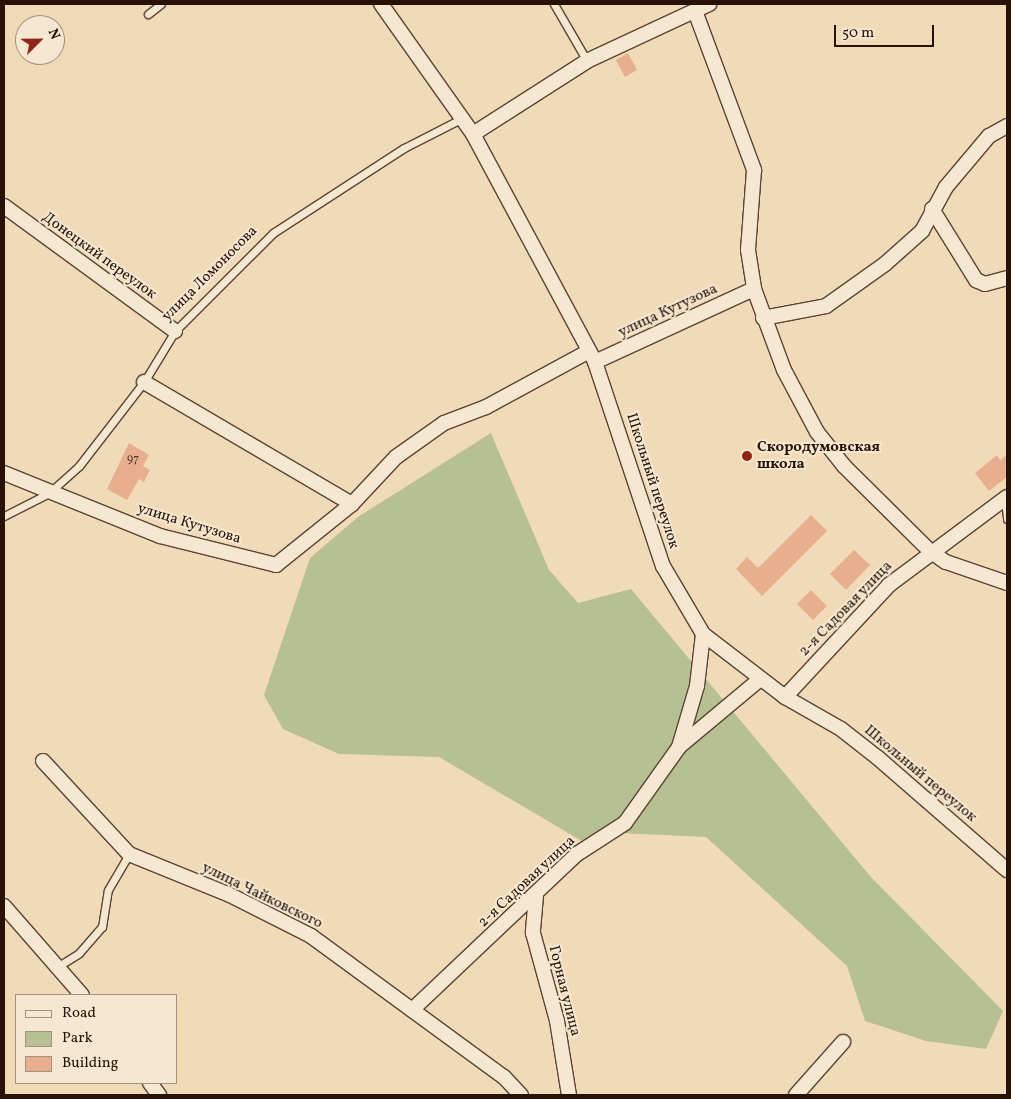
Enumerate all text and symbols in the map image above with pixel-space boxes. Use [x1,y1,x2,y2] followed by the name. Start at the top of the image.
[15,15,65,65] north arrow
[836,15,936,47] scale bar
[842,23,874,44] text: 50 m
[43,26,64,43] text: N
[38,208,160,304] street label: Донецкий переулок
[158,222,262,326] street label: улица Ломоносова
[616,280,720,342] street label: улица Кутузова
[622,411,682,551] street label: Школьный переулок
[757,438,880,473] place label: Скородумовская школа
[741,450,753,462] marker: Скородумовская школа
[127,453,139,467] house number: 97
[135,500,243,548] street label: улица Кутузова
[796,557,896,661] street label: 2-я Садовая улица
[860,722,980,826] street label: Школьный переулок
[475,832,579,932] street label: 2-я Садовая улица
[199,859,325,933] street label: улица Чайковского
[544,944,584,1038] street label: Горная улица
[15,994,178,1084] legend
[62,1003,96,1024] text: Road
[62,1028,93,1049] text: Park
[62,1053,118,1074] text: Building

